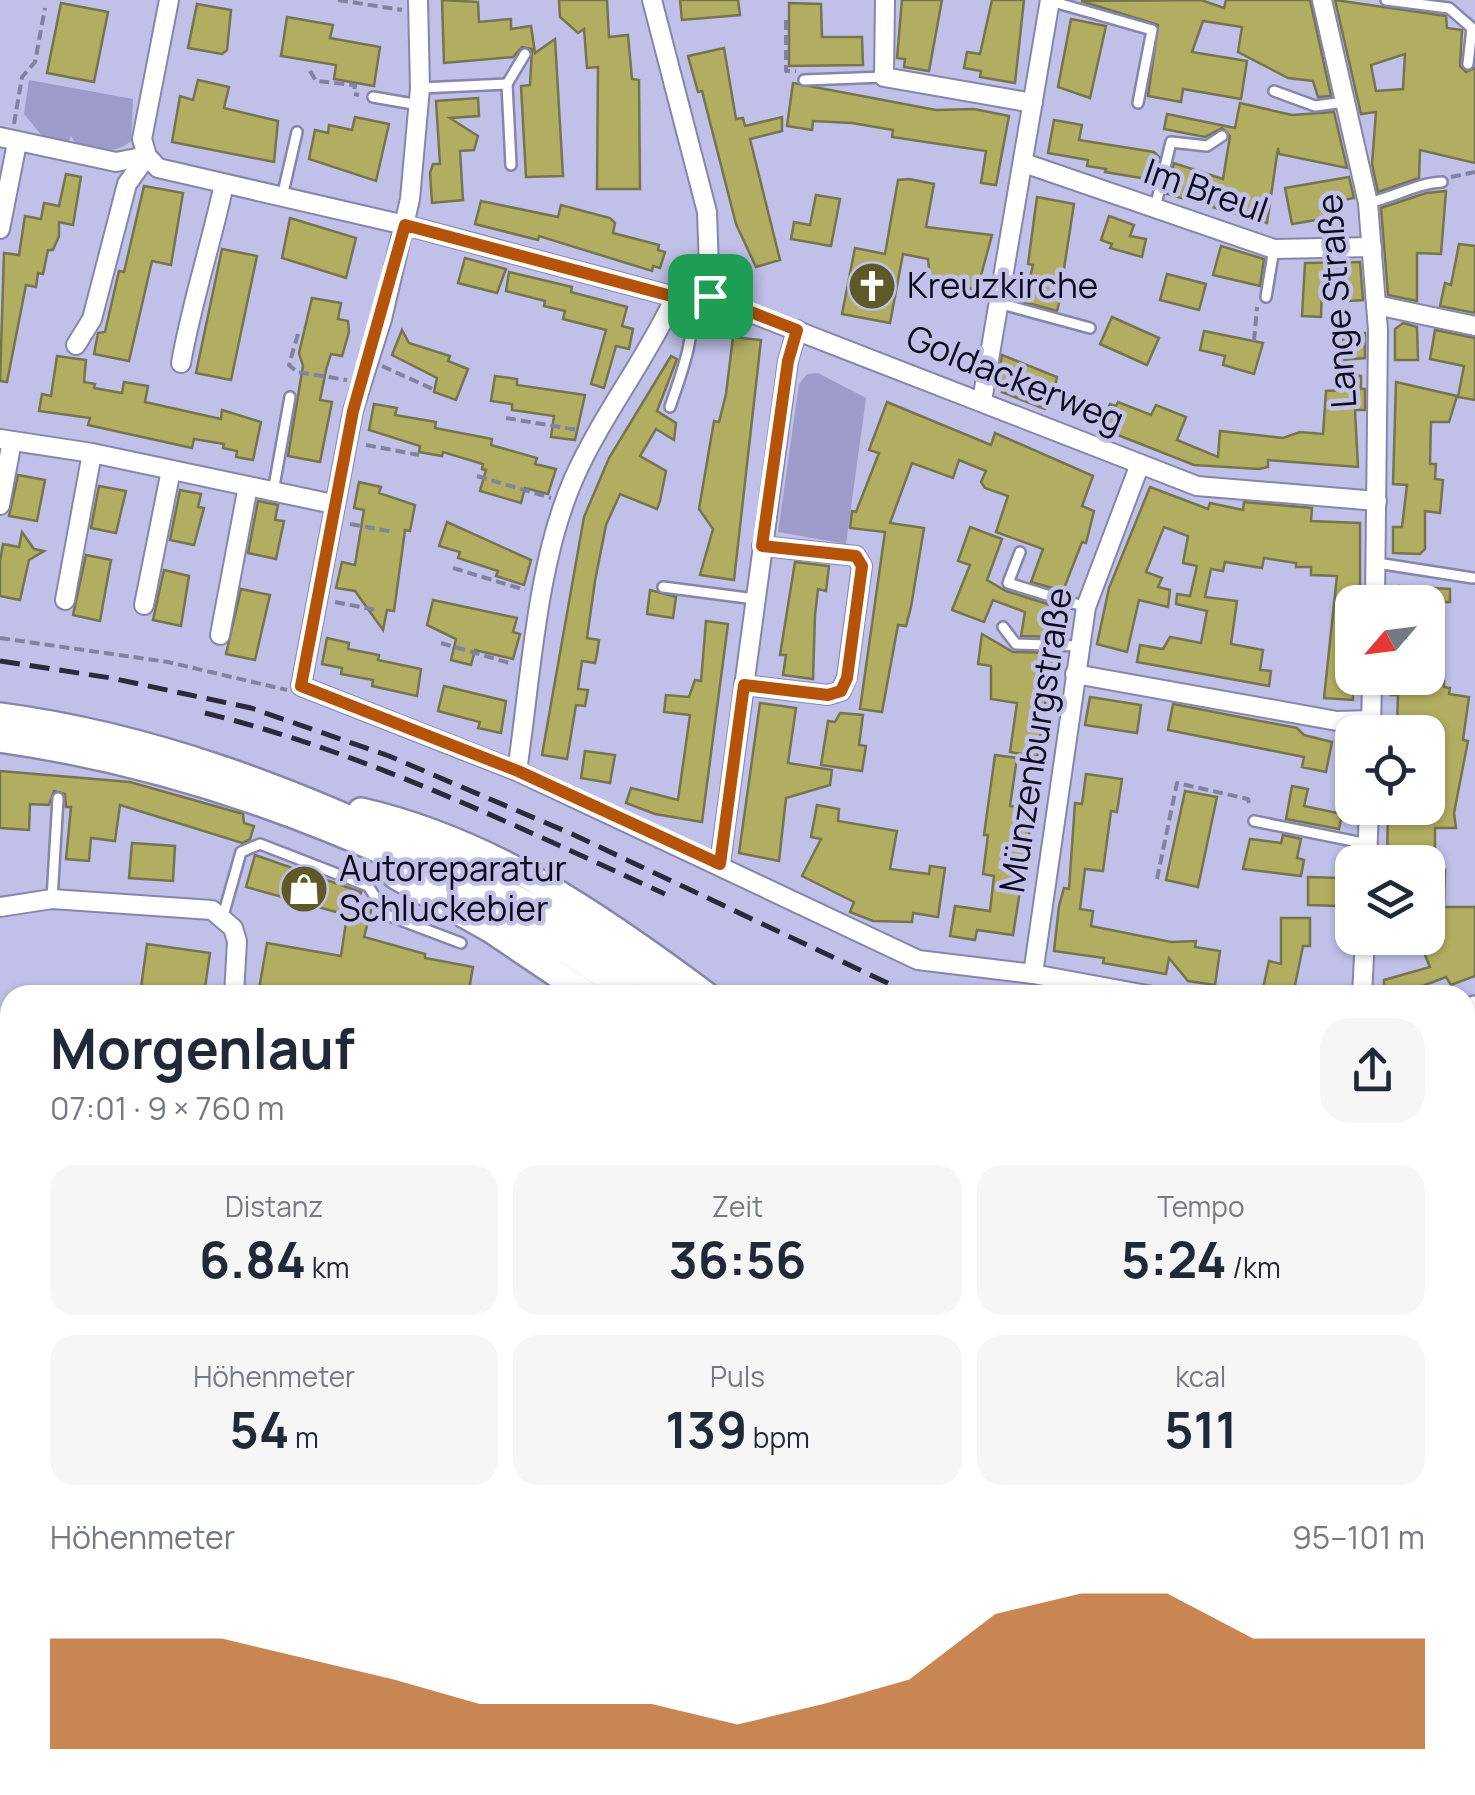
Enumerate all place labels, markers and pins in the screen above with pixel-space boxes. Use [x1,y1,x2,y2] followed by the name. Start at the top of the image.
[668,254,753,339] pin
[846,260,898,312] church icon: Kreuzkirche
[907,261,1098,309] place label: Kreuzkirche
[339,844,567,932] place label: Autoreparatur Schluckebier
[278,863,330,915] shop icon: Autoreparatur Schluckebier

